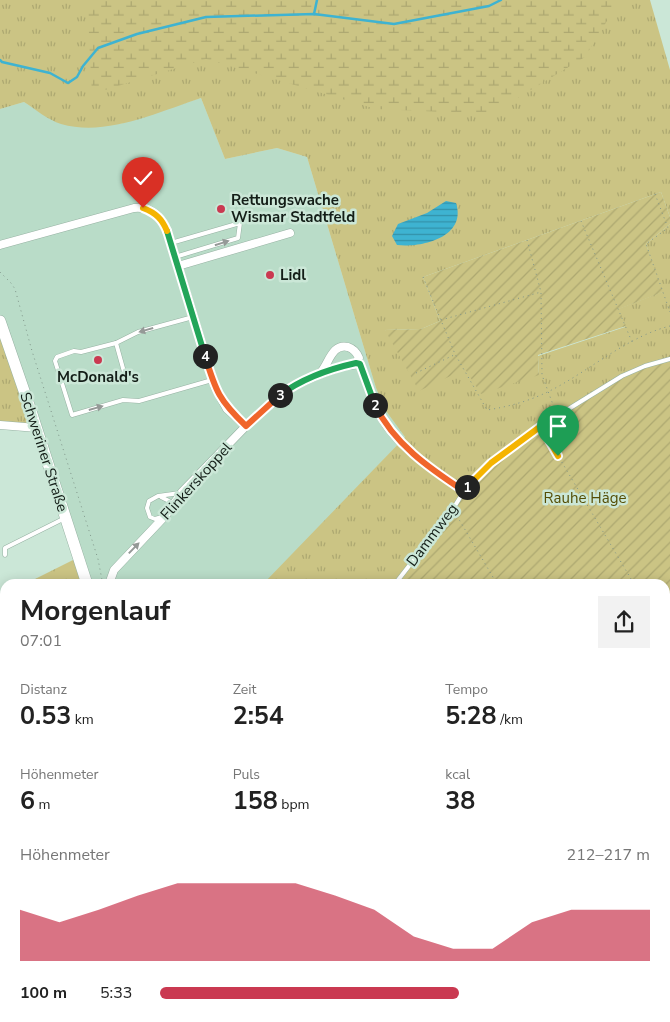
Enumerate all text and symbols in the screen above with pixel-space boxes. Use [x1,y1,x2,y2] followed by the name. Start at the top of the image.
[122,157,164,208] pin
[129,164,157,192] icon: check
[231,190,355,227] place label: Rettungswache Wismar Stadtfeld
[215,203,227,215] marker: Rettungswache Wismar Stadtfeld
[215,238,230,246] one-way arrow
[280,265,306,285] place label: Lidl
[264,269,276,281] marker: Lidl
[139,326,154,334] one-way arrow
[192,344,218,368] pin: 4
[201,347,210,366] text: 4
[92,354,104,366] marker: McDonald's
[57,367,139,387] place label: McDonald's
[268,382,292,408] pin: 3
[276,386,285,405] text: 3
[15,390,73,514] street label: Schweriner Straße
[362,392,388,418] pin: 2
[371,396,380,415] text: 2
[88,404,103,412] one-way arrow
[537,405,579,456] pin
[544,412,572,440] icon: arrive
[156,437,237,524] street label: Flinkerskoppel
[454,474,480,500] pin: 1
[463,478,472,497] text: 1
[544,488,626,508] park label: Rauhe Häge
[402,499,462,571] street label: Dammweg
[128,542,140,554] one-way arrow
[20,592,170,630] text: Morgenlauf
[598,596,650,648] button: share
[20,630,62,652] text: 07:01
[20,680,67,699] text: Distanz
[233,680,256,699] text: Zeit
[445,680,488,699] text: Tempo
[20,699,71,733] text: 0.53
[233,699,284,733] text: 2:54
[445,699,497,733] text: 5:28
[71,710,94,729] text: km
[497,710,523,729] text: /km
[20,765,99,784] text: Höhenmeter
[233,765,260,784] text: Puls
[445,765,470,784] text: kcal
[20,784,35,818] text: 6
[233,784,278,818] text: 158
[445,784,475,818] text: 38
[35,795,51,814] text: m
[278,795,310,814] text: bpm
[20,844,110,866] text: Höhenmeter
[567,844,650,866] text: 212–217 m
[20,982,67,1004] text: 100 m
[100,982,132,1004] text: 5:33

